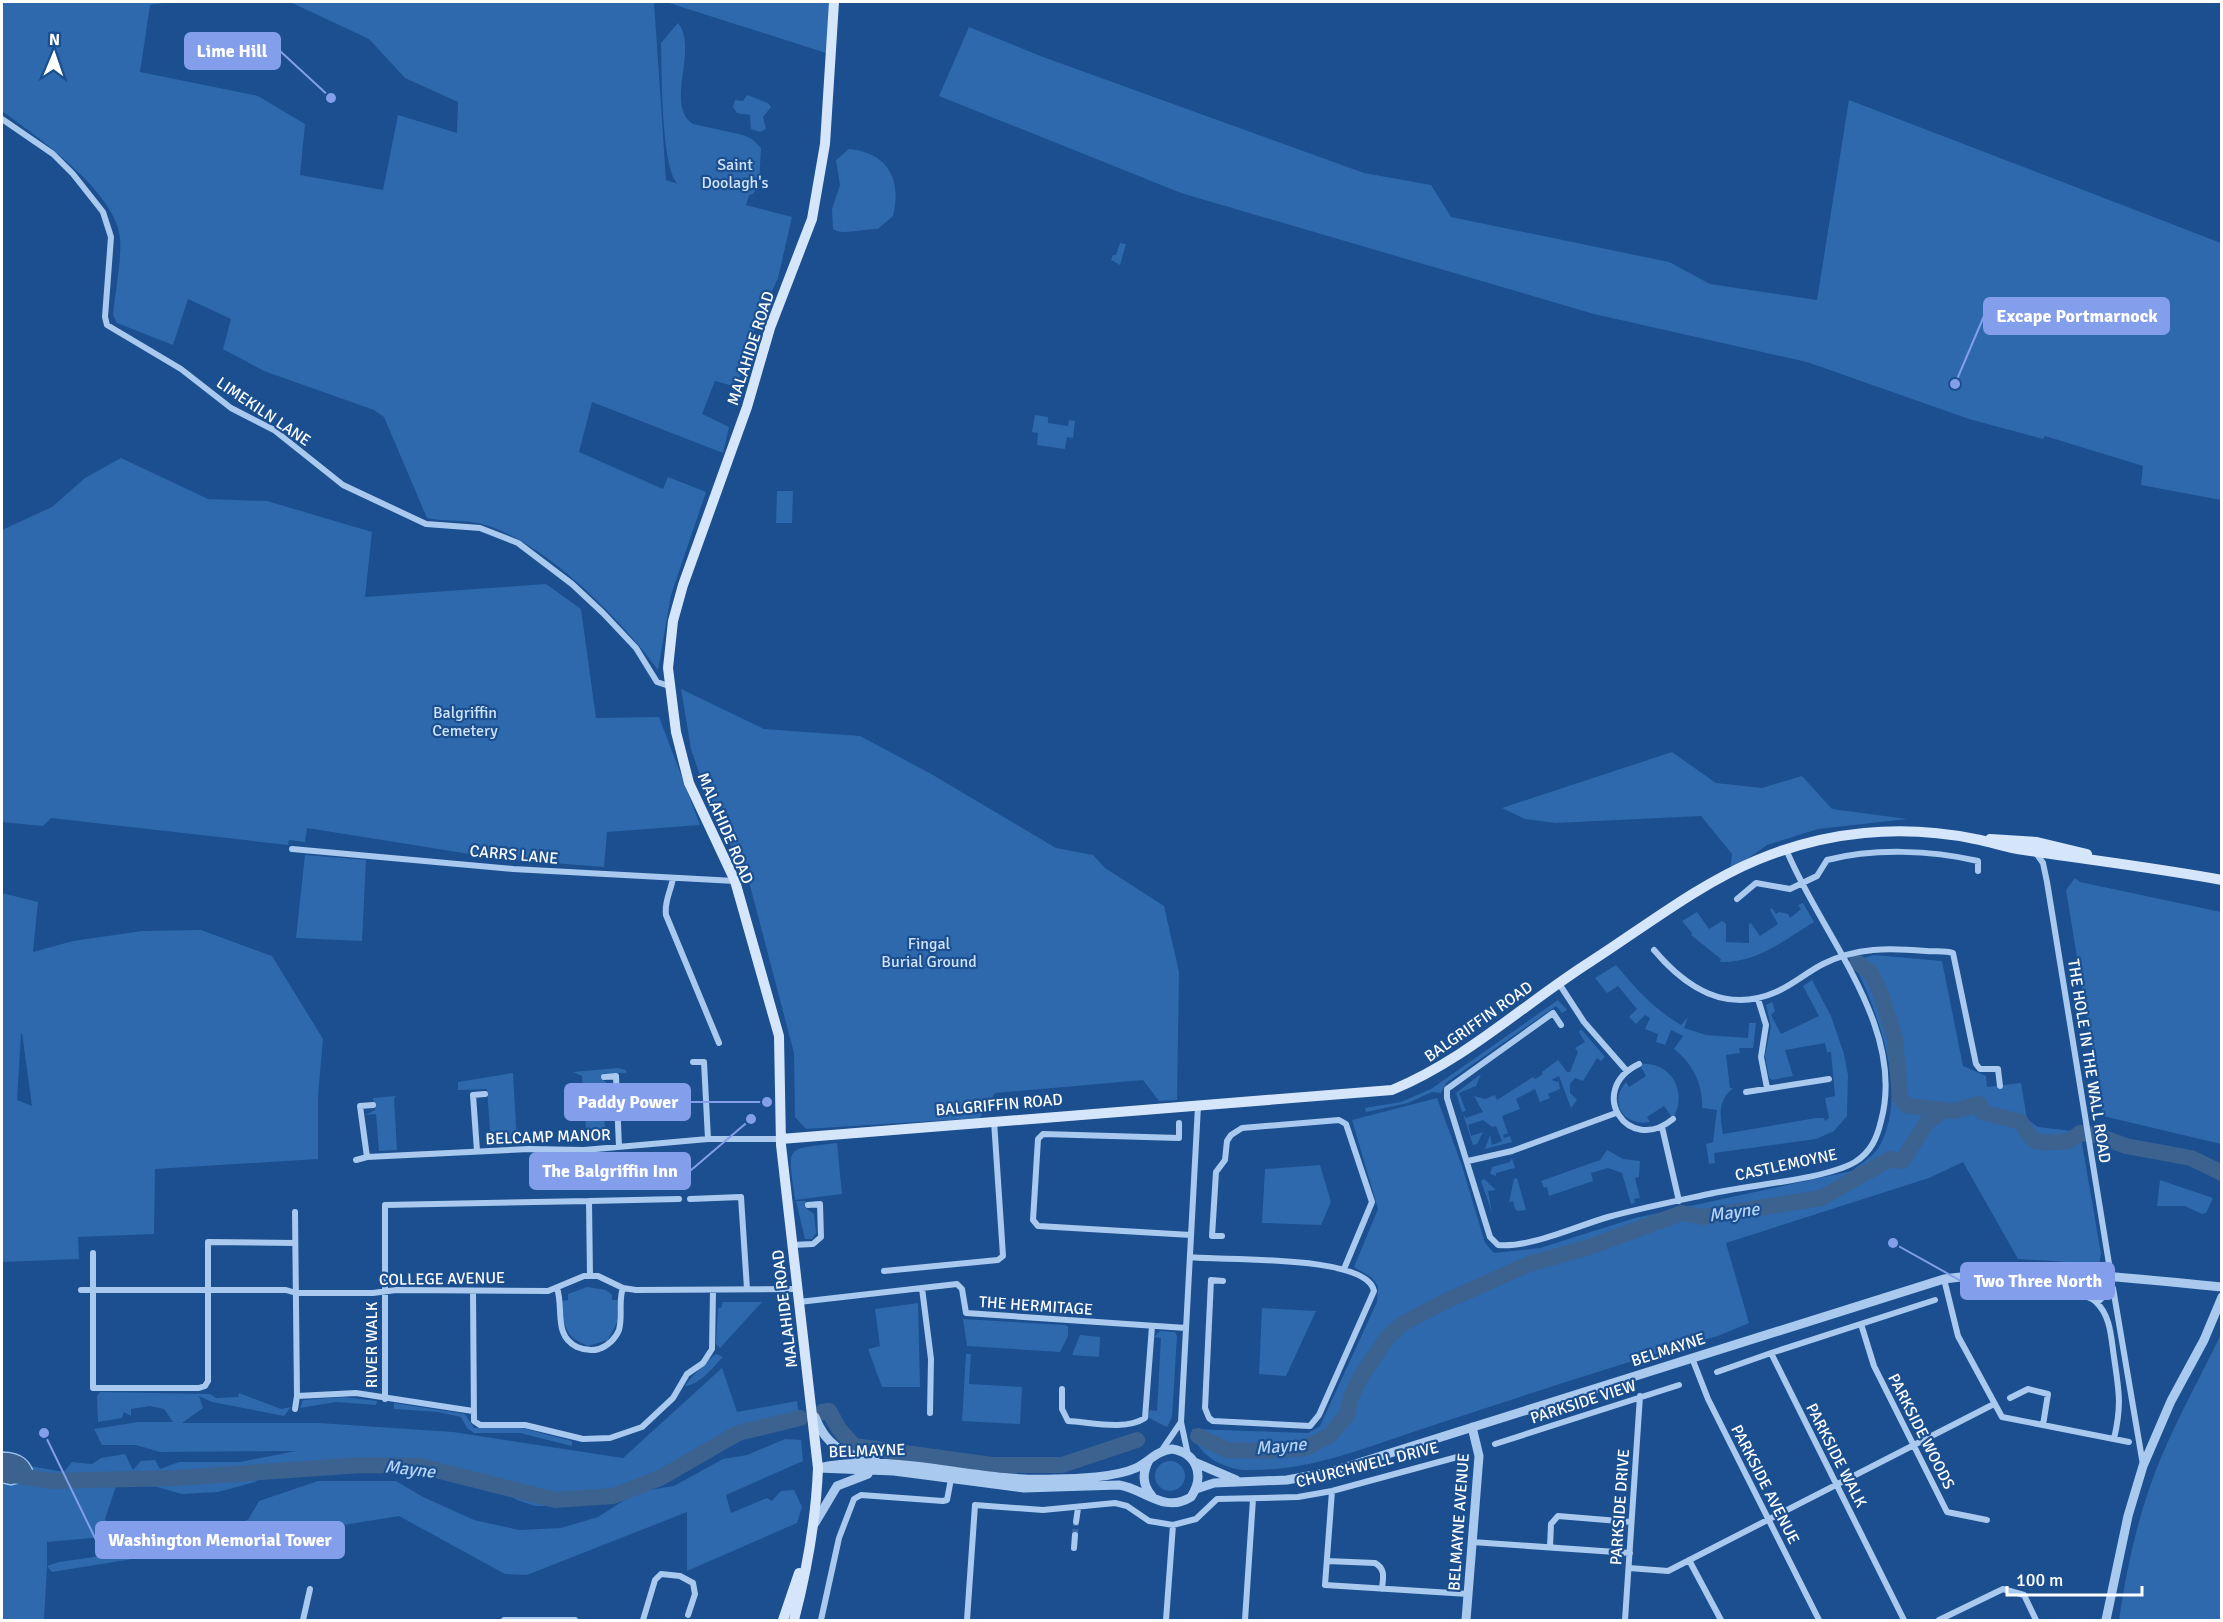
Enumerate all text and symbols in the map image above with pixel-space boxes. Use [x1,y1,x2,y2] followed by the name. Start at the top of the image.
[24,24,84,84] north arrow
[49,30,60,50] text: N
[185,33,280,69] callout: Lime Hill
[197,40,268,62] text: Lime Hill
[701,155,769,193] park label: Saint Doolagh's
[723,289,779,408] street label: MALAHIDE ROAD
[1984,298,2169,334] callout: Excape Portmarnock
[1996,305,2158,327] text: Excape Portmarnock
[212,373,314,451] street label: LIMEKILN LANE
[432,703,498,741] park label: Balgriffin Cemetery
[693,770,758,887] street label: MALAHIDE ROAD
[469,841,559,869] street label: CARRS LANE
[881,934,977,972] park label: Fingal Burial Ground
[2063,958,2115,1165] street label: THE HOLE IN THE WALL ROAD
[1421,977,1537,1067] street label: BALGRIFFIN ROAD
[565,1084,690,1120] callout: Paddy Power
[935,1089,1064,1121] street label: BALGRIFFIN ROAD
[578,1091,679,1113] text: Paddy Power
[485,1125,611,1149] street label: BELCAMP MANOR
[1733,1144,1839,1186] street label: CASTLEMOYNE
[530,1153,690,1189] callout: The Balgriffin Inn
[542,1160,678,1182] text: The Balgriffin Inn
[1707,1197,1762,1226] water label: Mayne
[768,1249,802,1369] street label: MALAHIDE ROAD
[1961,1263,2114,1299] callout: Two Three North
[379,1268,505,1290] street label: COLLEGE AVENUE
[1974,1270,2103,1292] text: Two Three North
[978,1292,1094,1320] street label: THE HERMITAGE
[362,1301,382,1388] street label: RIVER WALK
[1629,1329,1708,1371] street label: BELMAYNE
[1883,1370,1959,1493] street label: PARKSIDE WOODS
[1528,1375,1639,1428] street label: PARKSIDE VIEW
[1801,1400,1871,1511] street label: PARKSIDE WALK
[1726,1421,1804,1548] street label: PARKSIDE AVENUE
[1255,1433,1308,1459] water label: Mayne
[1294,1438,1441,1492] street label: CHURCHWELL DRIVE
[828,1440,906,1462] street label: BELMAYNE
[1606,1448,1634,1566] street label: PARKSIDE DRIVE
[1444,1452,1474,1592] street label: BELMAYNE AVENUE
[384,1455,437,1483] water label: Mayne
[96,1522,344,1558] callout: Washington Memorial Tower
[108,1529,333,1551] text: Washington Memorial Tower
[2007,1559,2142,1597] scale bar
[2016,1569,2063,1591] text: 100 m

